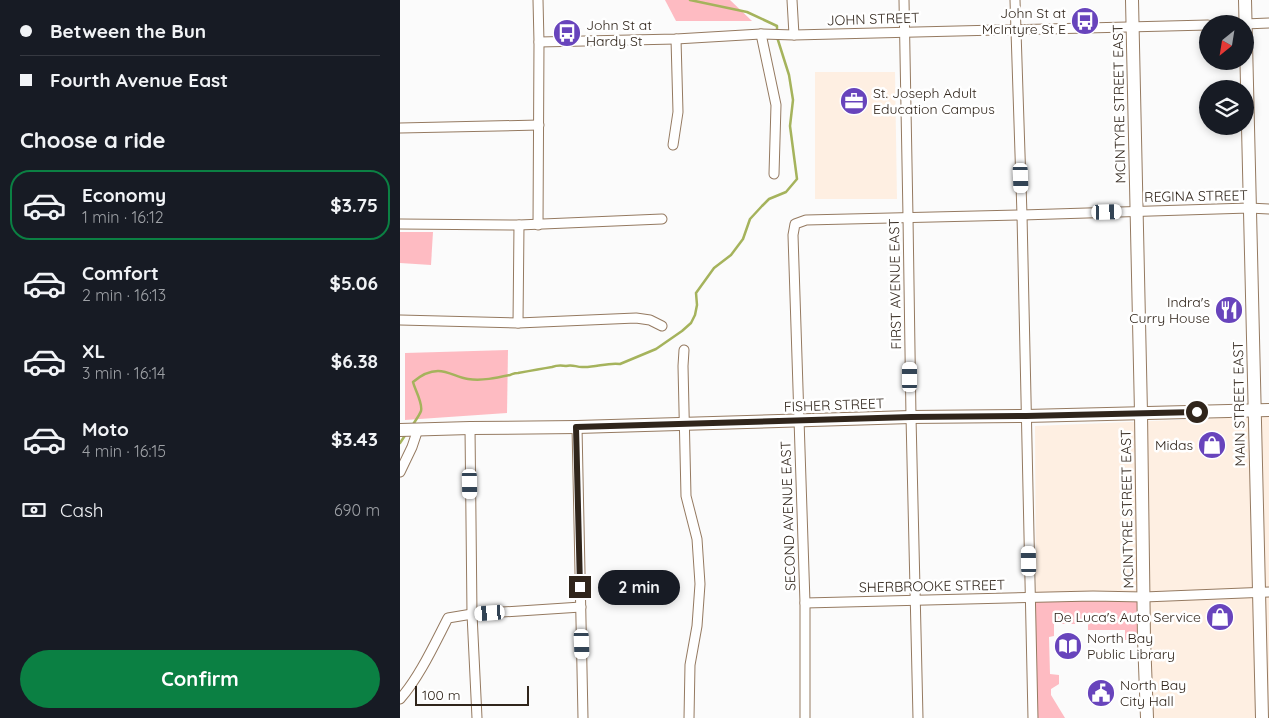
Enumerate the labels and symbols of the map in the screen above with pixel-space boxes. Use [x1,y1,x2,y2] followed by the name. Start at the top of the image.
[982,4,1066,38] place label: John St at McIntyre St E
[1070,6,1100,36] bus stop icon: John St at McIntyre St E
[826,8,920,30] street label: JOHN STREET
[1199,15,1254,70] north arrow
[586,16,652,50] place label: John St at Hardy St
[552,18,582,48] bus stop icon: John St at Hardy St
[1109,24,1129,184] street label: MCINTYRE STREET EAST
[873,84,995,118] place label: St. Joseph Adult Education Campus
[839,86,869,116] office icon: St. Joseph Adult Education Campus
[1012,163,1029,193] car
[1144,186,1248,206] street label: REGINA STREET
[1091,204,1122,220] car
[885,218,905,350] street label: FIRST AVENUE EAST
[1129,293,1210,327] place label: Indra's Curry House
[1214,295,1244,325] restaurant icon: Indra's Curry House
[1229,341,1249,467] street label: MAIN STREET EAST
[902,362,917,392] car
[783,394,885,416] street label: FISHER STREET
[1186,401,1208,423] route start
[1117,429,1137,589] street label: MCINTYRE STREET EAST
[1197,430,1227,460] shop icon: Midas
[1155,436,1193,454] place label: Midas
[776,441,800,591] street label: SECOND AVENUE EAST
[462,469,477,499] car
[1021,546,1036,576] car
[598,570,680,604] callout: 2 min
[569,576,591,598] route end
[859,576,1005,596] street label: SHERBROOKE STREET
[1205,602,1235,632] shop icon: De Luca's Auto Service
[474,604,505,622] car
[1054,608,1201,626] place label: De Luca's Auto Service
[573,629,590,659] car
[1087,629,1175,663] place label: North Bay Public Library
[1053,631,1083,661] library icon: North Bay Public Library
[1120,676,1186,710] place label: North Bay City Hall
[1086,678,1116,708] public building icon: North Bay City Hall
[415,683,529,706] scale bar

